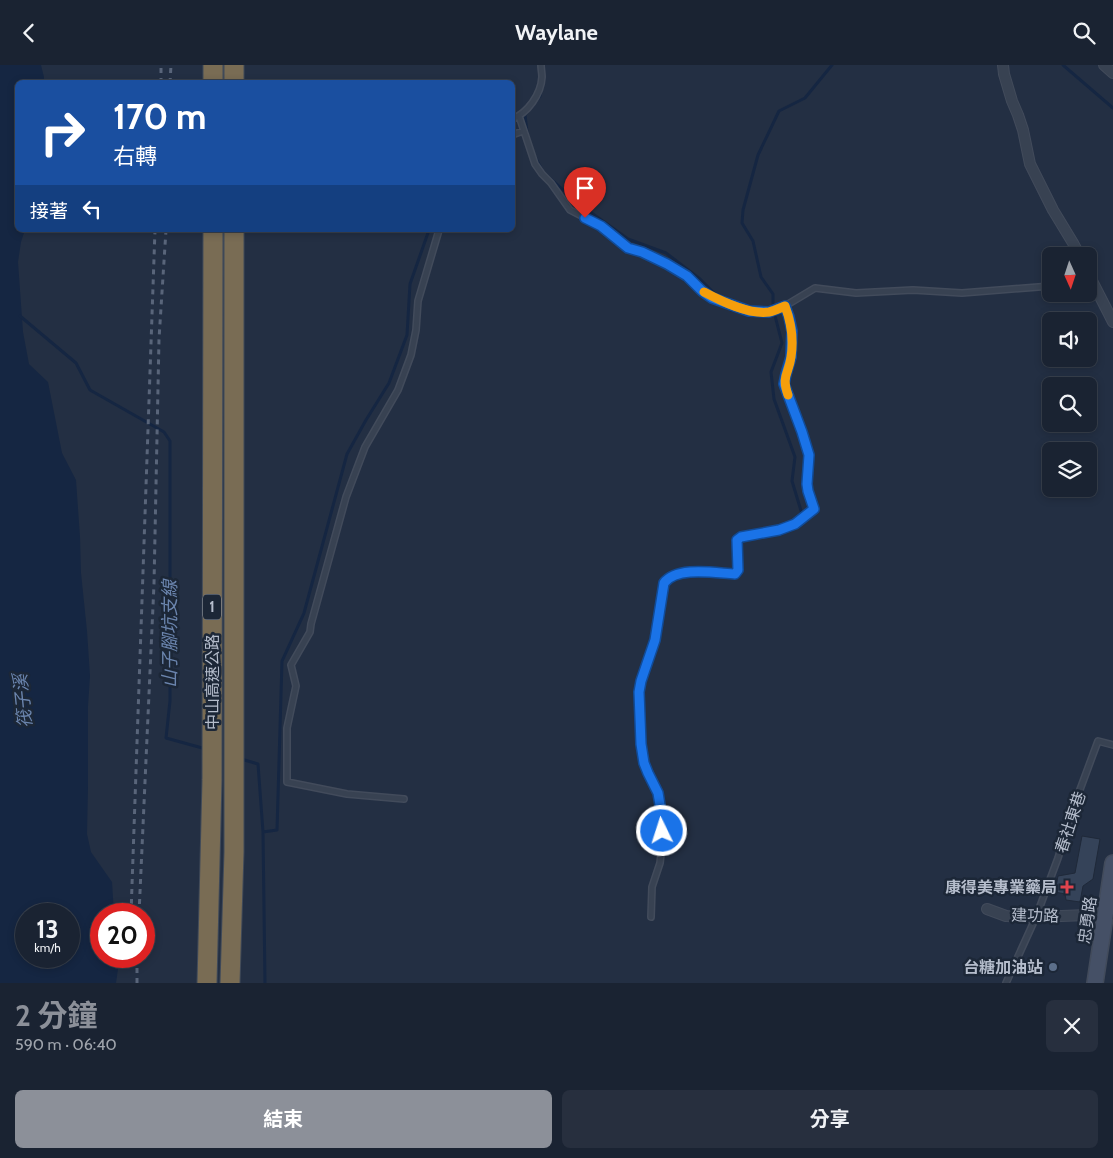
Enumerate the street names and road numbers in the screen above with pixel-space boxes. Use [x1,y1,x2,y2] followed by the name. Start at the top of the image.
[203,595,221,619] road number: 1
[203,634,222,730] street label: 中山高速公路
[1052,789,1089,856] street label: 春社東巷
[1075,895,1100,945] street label: 忠勇路
[1011,906,1059,925] street label: 建功路

